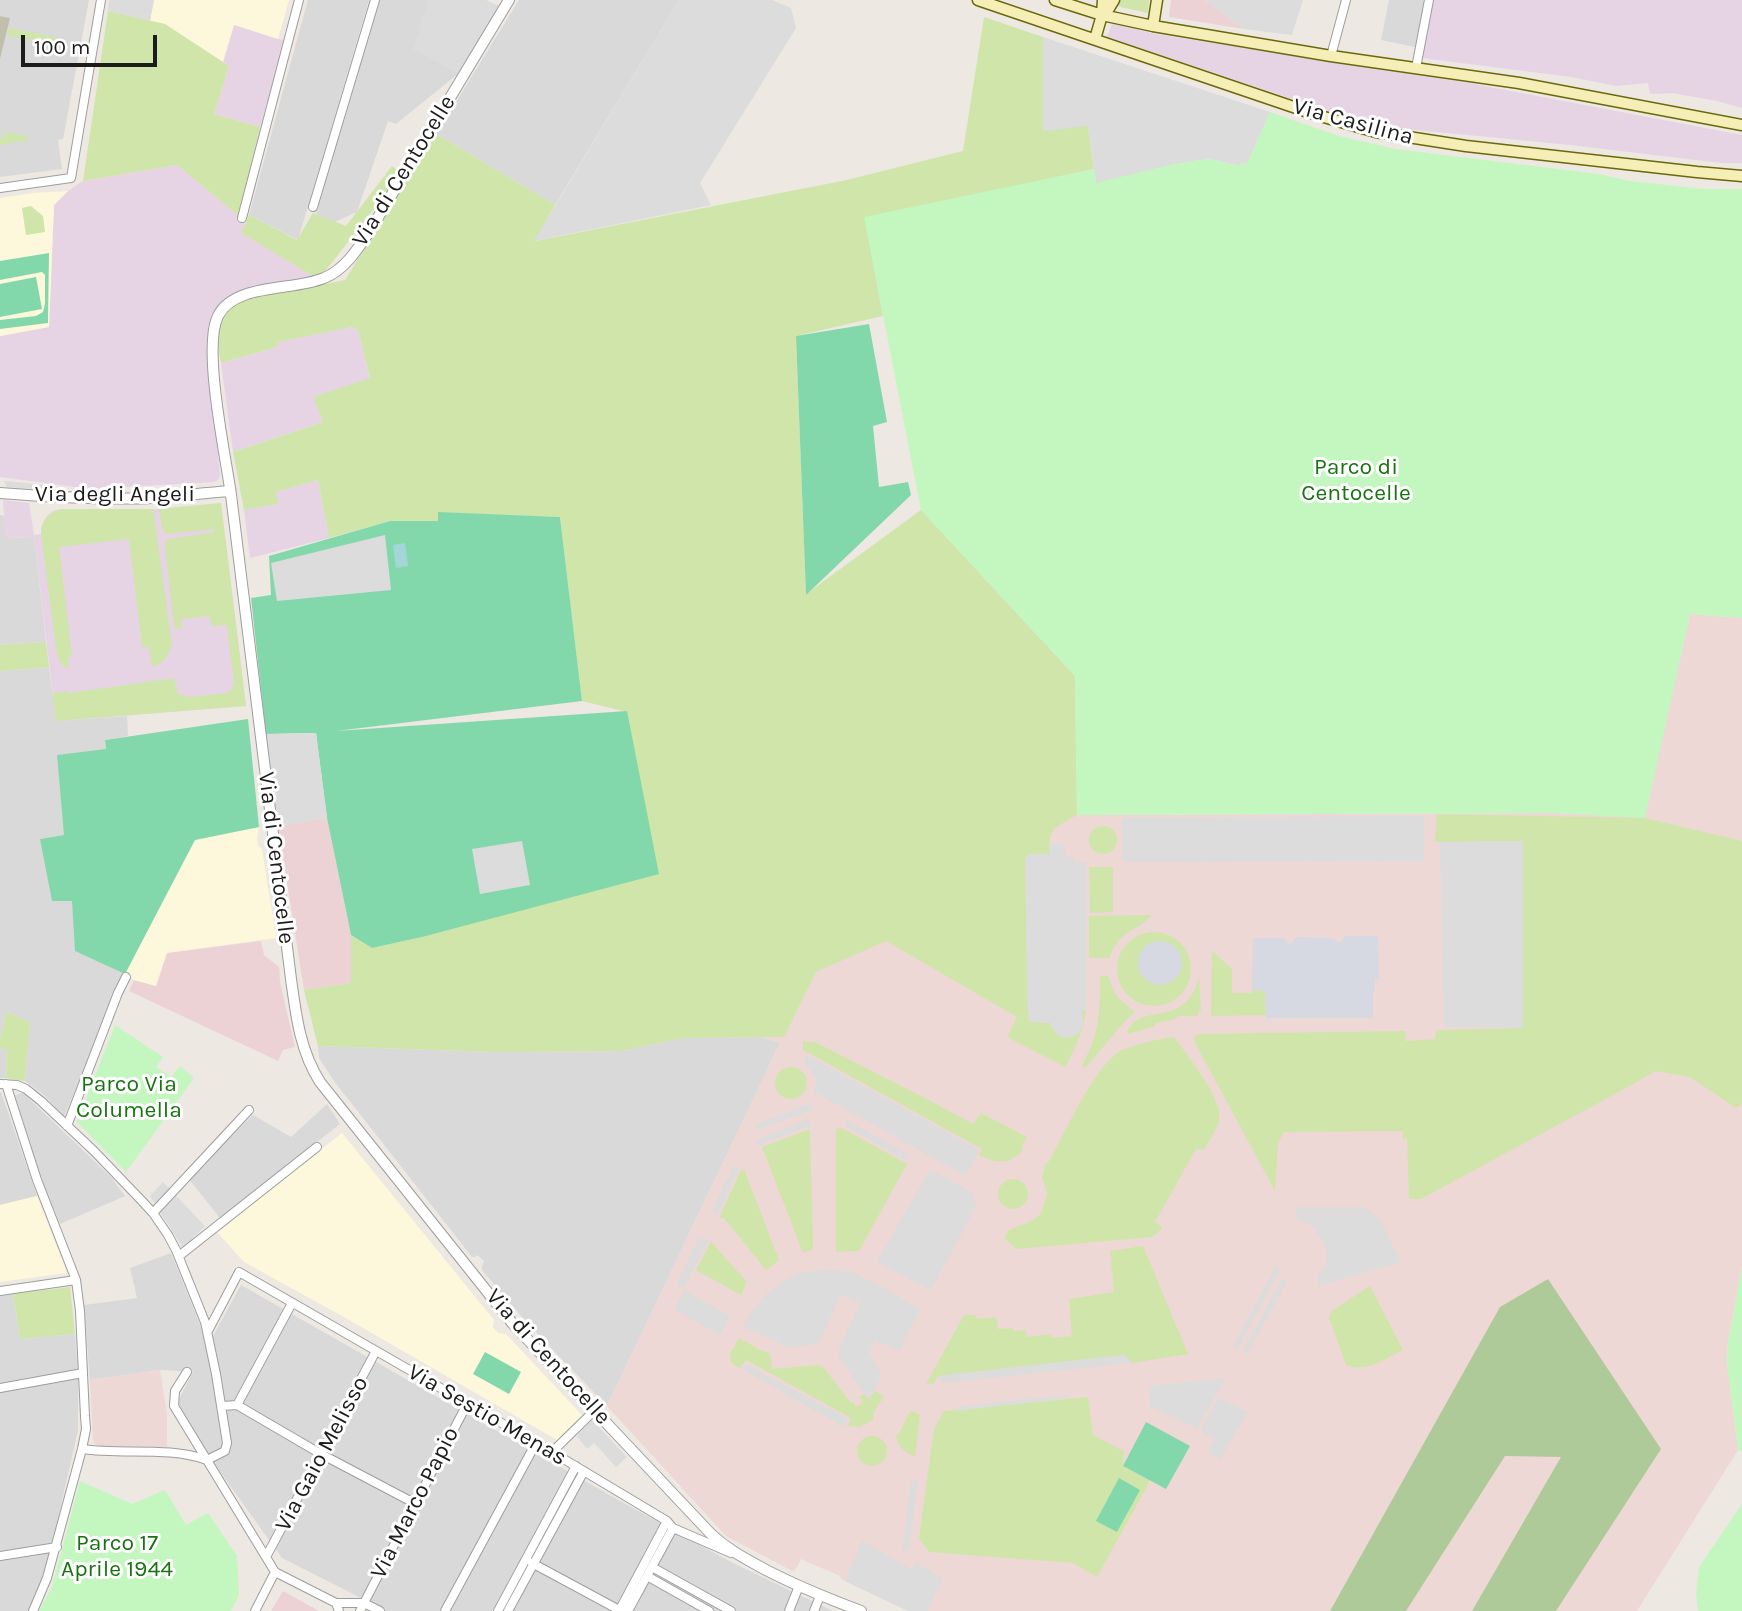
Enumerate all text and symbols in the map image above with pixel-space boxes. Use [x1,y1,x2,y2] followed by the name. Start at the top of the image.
[24,21,161,65] scale bar
[34,35,91,59] text: 100 m
[346,90,462,252] street label: Via di Centocelle
[1290,93,1416,151] street label: Via Casilina
[1301,453,1411,507] park label: Parco di Centocelle
[35,480,195,508] street label: Via degli Angeli
[252,770,300,946] street label: Via di Centocelle
[76,1070,182,1124] park label: Parco Via Columella
[480,1283,616,1431] street label: Via di Centocelle
[403,1358,571,1472] street label: Via Sestio Menas
[270,1372,374,1536] street label: Via Gaio Melisso
[365,1423,465,1583] street label: Via Marco Papio
[61,1529,173,1583] park label: Parco 17 Aprile 1944

